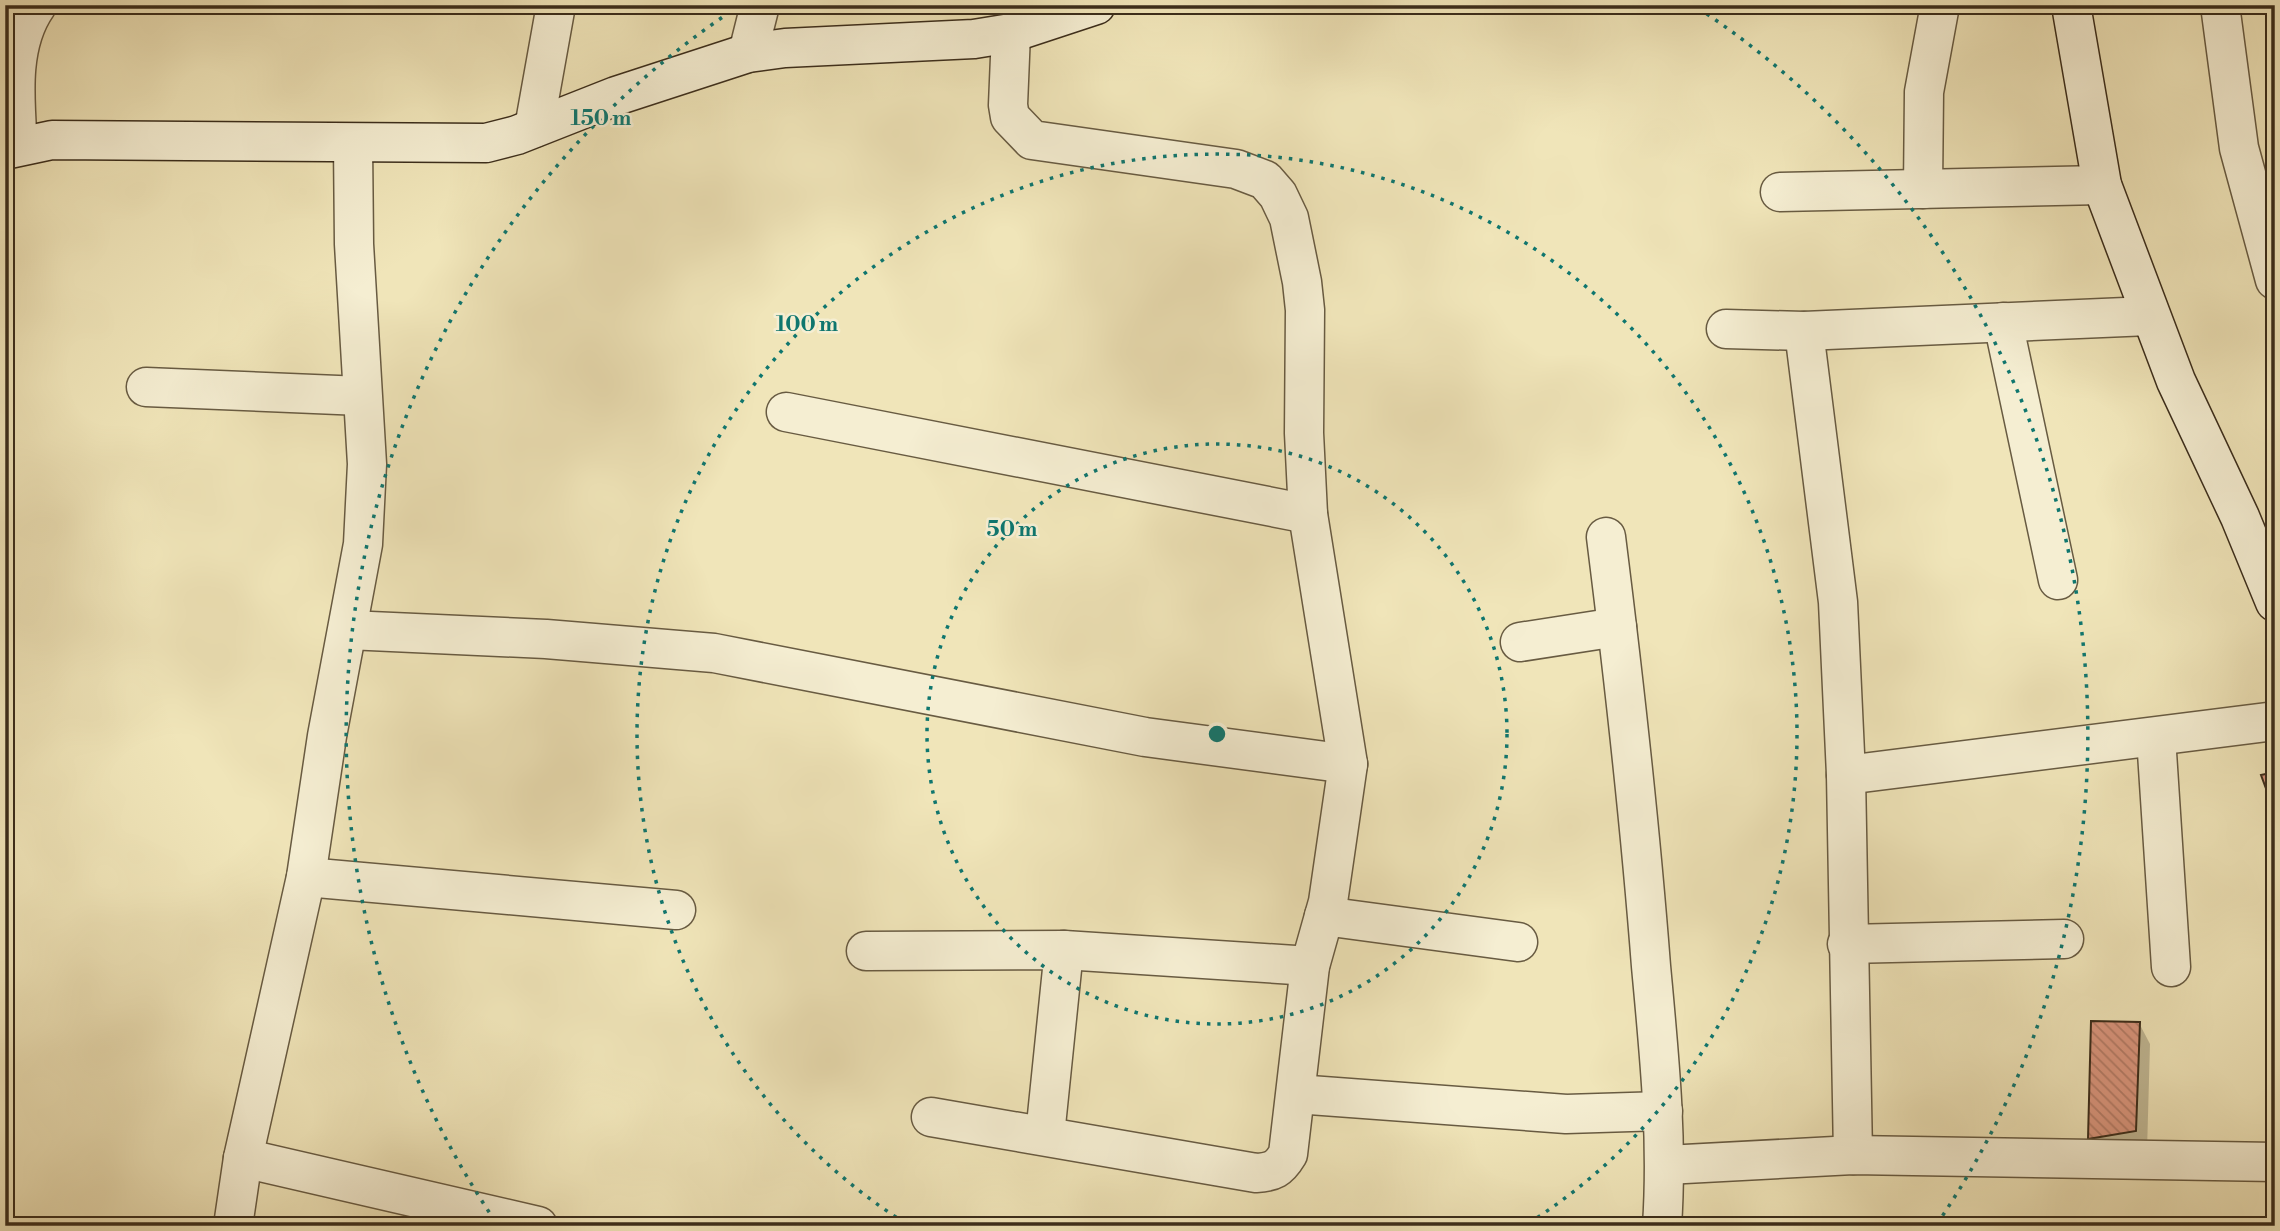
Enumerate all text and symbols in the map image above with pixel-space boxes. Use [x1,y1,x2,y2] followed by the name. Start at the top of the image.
[571,106,631,132] text: 150 m
[776,312,838,338] text: 100 m
[987,517,1037,543] text: 50 m
[1205,722,1229,746] centre of rings

